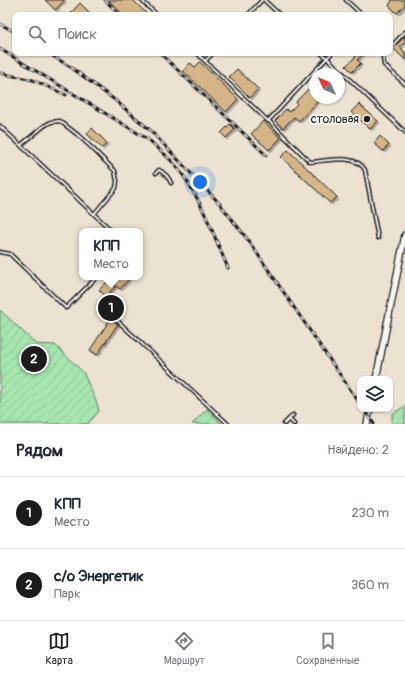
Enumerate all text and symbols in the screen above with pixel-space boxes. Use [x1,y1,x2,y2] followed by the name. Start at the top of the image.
[12,12,393,56] search box
[26,23,48,45] icon: search
[58,25,97,44] text: Поиск
[309,68,345,104] north arrow
[311,112,359,127] place label: столовая
[362,114,372,124] marker: столовая
[190,172,210,192] your location
[79,228,143,280] popup
[93,237,120,256] text: КПП
[93,256,129,272] text: Место
[98,293,124,323] pin: 1
[21,344,47,374] pin: 2
[357,376,393,412] map controls
[357,376,393,412] button: layers
[16,440,63,461] text: Рядом
[327,442,389,458] text: Найдено: 2
[54,495,81,514] text: КПП
[26,505,32,521] text: 1
[352,505,389,521] text: 230 m
[54,514,90,530] text: Место
[54,567,144,586] text: с/о Энергетик
[25,577,33,593] text: 2
[351,577,389,593] text: 360 m
[54,586,81,602] text: Парк
[45,630,73,667] tab: Карта
[164,630,205,667] tab: Маршрут
[296,630,360,667] tab: Сохранённые

